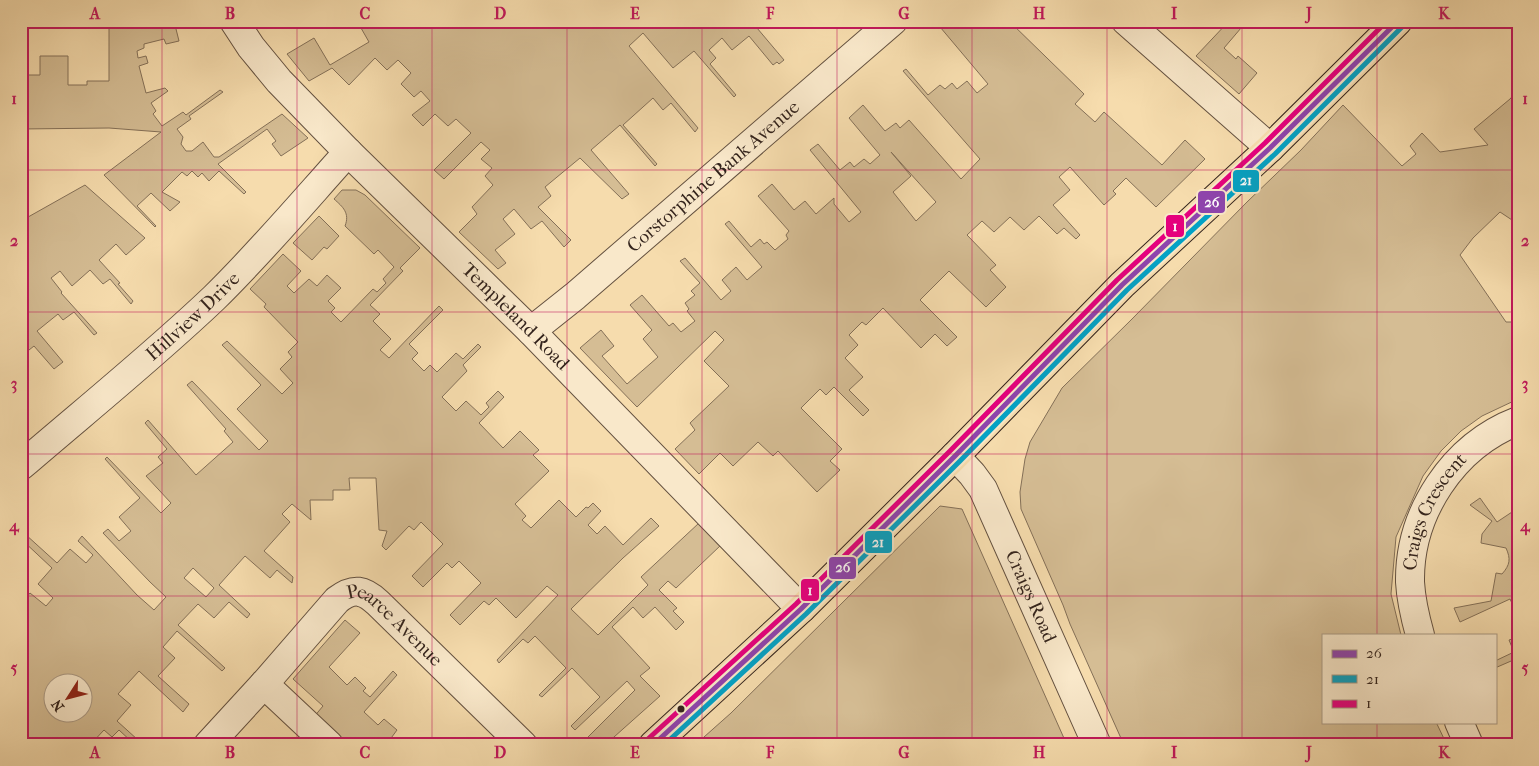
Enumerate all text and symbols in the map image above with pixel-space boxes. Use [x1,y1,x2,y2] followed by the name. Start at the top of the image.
[89,4,101,23] text: A
[225,4,235,23] text: B
[360,4,371,23] text: C
[494,4,506,23] text: D
[630,4,640,23] text: E
[765,4,775,23] text: F
[898,4,910,23] text: G
[1033,4,1046,23] text: H
[1171,4,1178,23] text: I
[1304,4,1312,24] text: J
[1438,4,1451,23] text: K
[11,89,17,108] text: 1
[1522,89,1528,108] text: 1
[623,96,804,257] street label: Corstorphine Bank Avenue
[1232,169,1260,193] line badge: 21
[1240,172,1252,189] text: 21
[1197,190,1226,214] line badge: 26
[1205,194,1220,211] text: 26
[1165,214,1185,238] line badge: 1
[1173,218,1178,235] text: 1
[10,231,18,250] text: 2
[1521,231,1529,250] text: 2
[457,258,574,375] street label: Templeland Road
[142,268,244,365] street label: Hillview Drive
[11,374,17,394] text: 3
[1522,374,1528,394] text: 3
[1399,448,1471,572] street label: Craigs Crescent
[8,516,20,536] text: 4
[1519,516,1531,536] text: 4
[864,530,893,554] line badge: 21
[872,534,884,551] text: 21
[1001,547,1061,647] street label: Craigs Road
[828,556,857,580] line badge: 26
[836,559,851,576] text: 26
[800,578,820,602] line badge: 1
[344,580,447,671] street label: Pearce Avenue
[808,582,813,599] text: 1
[1322,634,1496,724] legend
[1366,644,1383,662] text: 26
[11,658,18,677] text: 5
[1522,658,1529,677] text: 5
[1366,670,1379,688] text: 21
[42,674,92,724] north arrow
[1366,694,1371,712] text: 1
[48,696,68,715] text: N
[676,704,686,714] unlabelled marker
[89,743,101,762] text: A
[225,743,235,762] text: B
[360,743,371,762] text: C
[494,743,506,762] text: D
[630,743,640,762] text: E
[765,743,775,762] text: F
[898,743,910,762] text: G
[1033,743,1046,762] text: H
[1171,743,1178,762] text: I
[1304,743,1312,763] text: J
[1438,743,1451,762] text: K

